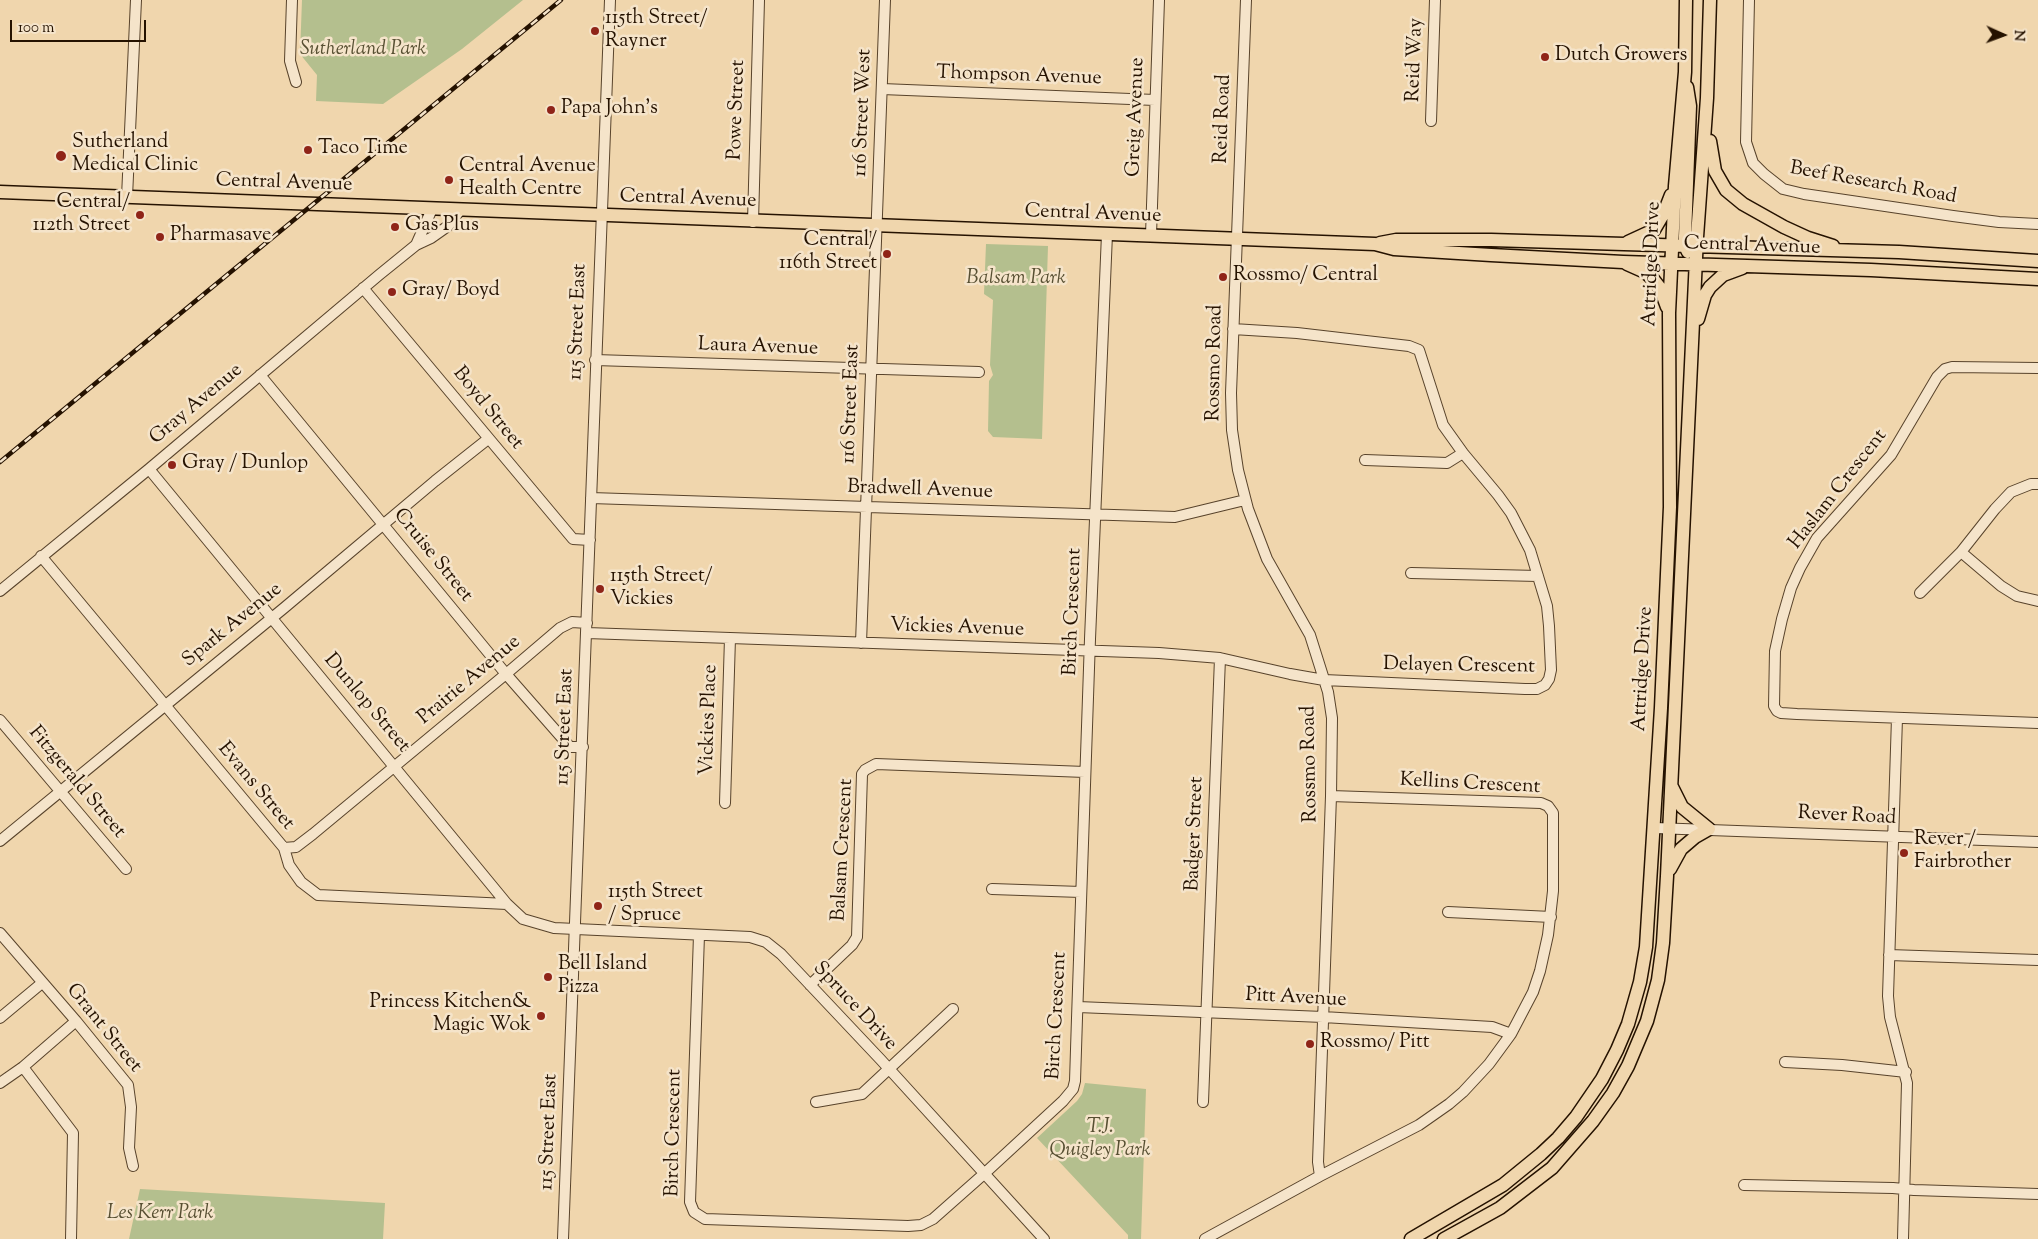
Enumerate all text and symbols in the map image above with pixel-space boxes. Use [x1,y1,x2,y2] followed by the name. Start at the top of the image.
[605,8,708,55] place label: 115th Street/ Rayner
[12,10,149,42] scale bar
[1978,10,2028,60] north arrow
[18,18,54,39] text: 100 m
[1403,18,1429,102] street label: Reid Way
[589,25,601,37] marker: 115th Street/ Rayner
[2008,30,2028,41] text: N
[300,39,426,63] park label: Sutherland Park
[1555,45,1687,69] place label: Dutch Growers
[850,49,878,177] street label: 116 Street West
[1539,51,1551,63] marker: Dutch Growers
[1123,57,1151,177] street label: Greig Avenue
[724,59,752,161] street label: Powe Street
[936,62,1102,92] street label: Thompson Avenue
[1210,74,1238,164] street label: Reid Road
[561,98,658,122] place label: Papa John's
[545,104,557,116] marker: Papa John's
[72,132,198,179] place label: Sutherland Medical Clinic
[318,138,408,162] place label: Taco Time
[302,144,314,156] marker: Taco Time
[54,149,68,163] marker: Sutherland Medical Clinic
[459,156,596,203] place label: Central Avenue Health Centre
[1788,158,1958,210] street label: Beef Research Road
[215,170,353,198] street label: Central Avenue
[443,174,455,186] marker: Central Avenue Health Centre
[619,186,757,214] street label: Central Avenue
[33,192,130,239] place label: Central/ 112th Street
[1024,201,1162,229] street label: Central Avenue
[1639,201,1667,327] street label: Attridge Drive
[134,209,146,221] marker: Central/ 112th Street
[405,215,479,239] place label: Gas Plus
[389,221,401,233] marker: Gas Plus
[170,225,271,249] place label: Pharmasave
[779,230,877,277] place label: Central/ 116th Street
[154,231,166,243] marker: Pharmasave
[1683,233,1821,261] street label: Central Avenue
[881,248,893,260] marker: Central/ 116th Street
[565,263,593,381] street label: 115 Street East
[1233,265,1378,289] place label: Rossmo/ Central
[966,268,1066,292] park label: Balsam Park
[1217,271,1229,283] marker: Rossmo/ Central
[402,280,500,304] place label: Gray/ Boyd
[386,286,398,298] marker: Gray/ Boyd
[1203,304,1229,422] street label: Rossmo Road
[697,334,819,362] street label: Laura Avenue
[838,344,866,464] street label: 116 Street East
[146,359,248,451] street label: Gray Avenue
[446,363,528,455] street label: Boyd Street
[1785,425,1893,555] street label: Haslam Crescent
[182,453,308,477] place label: Gray / Dunlop
[166,459,178,471] marker: Gray / Dunlop
[847,476,993,506] street label: Bradwell Avenue
[387,504,477,608] street label: Cruise Street
[1060,548,1088,676] street label: Birch Crescent
[610,566,713,613] place label: 115th Street/ Vickies
[178,578,288,674] street label: Spark Avenue
[594,583,606,595] marker: 115th Street/ Vickies
[1629,606,1659,732] street label: Attridge Drive
[890,615,1024,643] street label: Vickies Avenue
[414,631,526,731] street label: Prairie Avenue
[318,649,414,759] street label: Dunlop Street
[1383,654,1535,680] street label: Delayen Crescent
[696,664,724,776] street label: Vickies Place
[552,668,580,786] street label: 115 Street East
[1298,705,1324,823] street label: Rossmo Road
[22,722,130,844] street label: Fitzgerald Street
[211,738,299,836] street label: Evans Street
[1399,769,1541,801] street label: Kellins Crescent
[1182,776,1210,892] street label: Badger Street
[828,778,860,922] street label: Balsam Crescent
[1797,802,1897,832] street label: Rever Road
[1914,829,2011,876] place label: Rever / Fairbrother
[1898,847,1910,859] marker: Rever / Fairbrother
[608,882,703,929] place label: 115th Street / Spruce
[592,900,604,912] marker: 115th Street / Spruce
[1043,951,1073,1081] street label: Birch Crescent
[558,954,647,1001] place label: Bell Island Pizza
[807,958,901,1056] street label: Spruce Drive
[542,971,554,983] marker: Bell Island Pizza
[60,980,146,1078] street label: Grant Street
[1245,984,1347,1014] street label: Pitt Avenue
[370,992,531,1039] place label: Princess Kitchen& Magic Wok
[535,1010,547,1022] marker: Princess Kitchen& Magic Wok
[1320,1032,1430,1056] place label: Rossmo/ Pitt
[1304,1038,1316,1050] marker: Rossmo/ Pitt
[662,1069,688,1197] street label: Birch Crescent
[536,1073,564,1191] street label: 115 Street East
[1049,1117,1151,1164] park label: T.J. Quigley Park
[107,1203,213,1227] park label: Les Kerr Park

